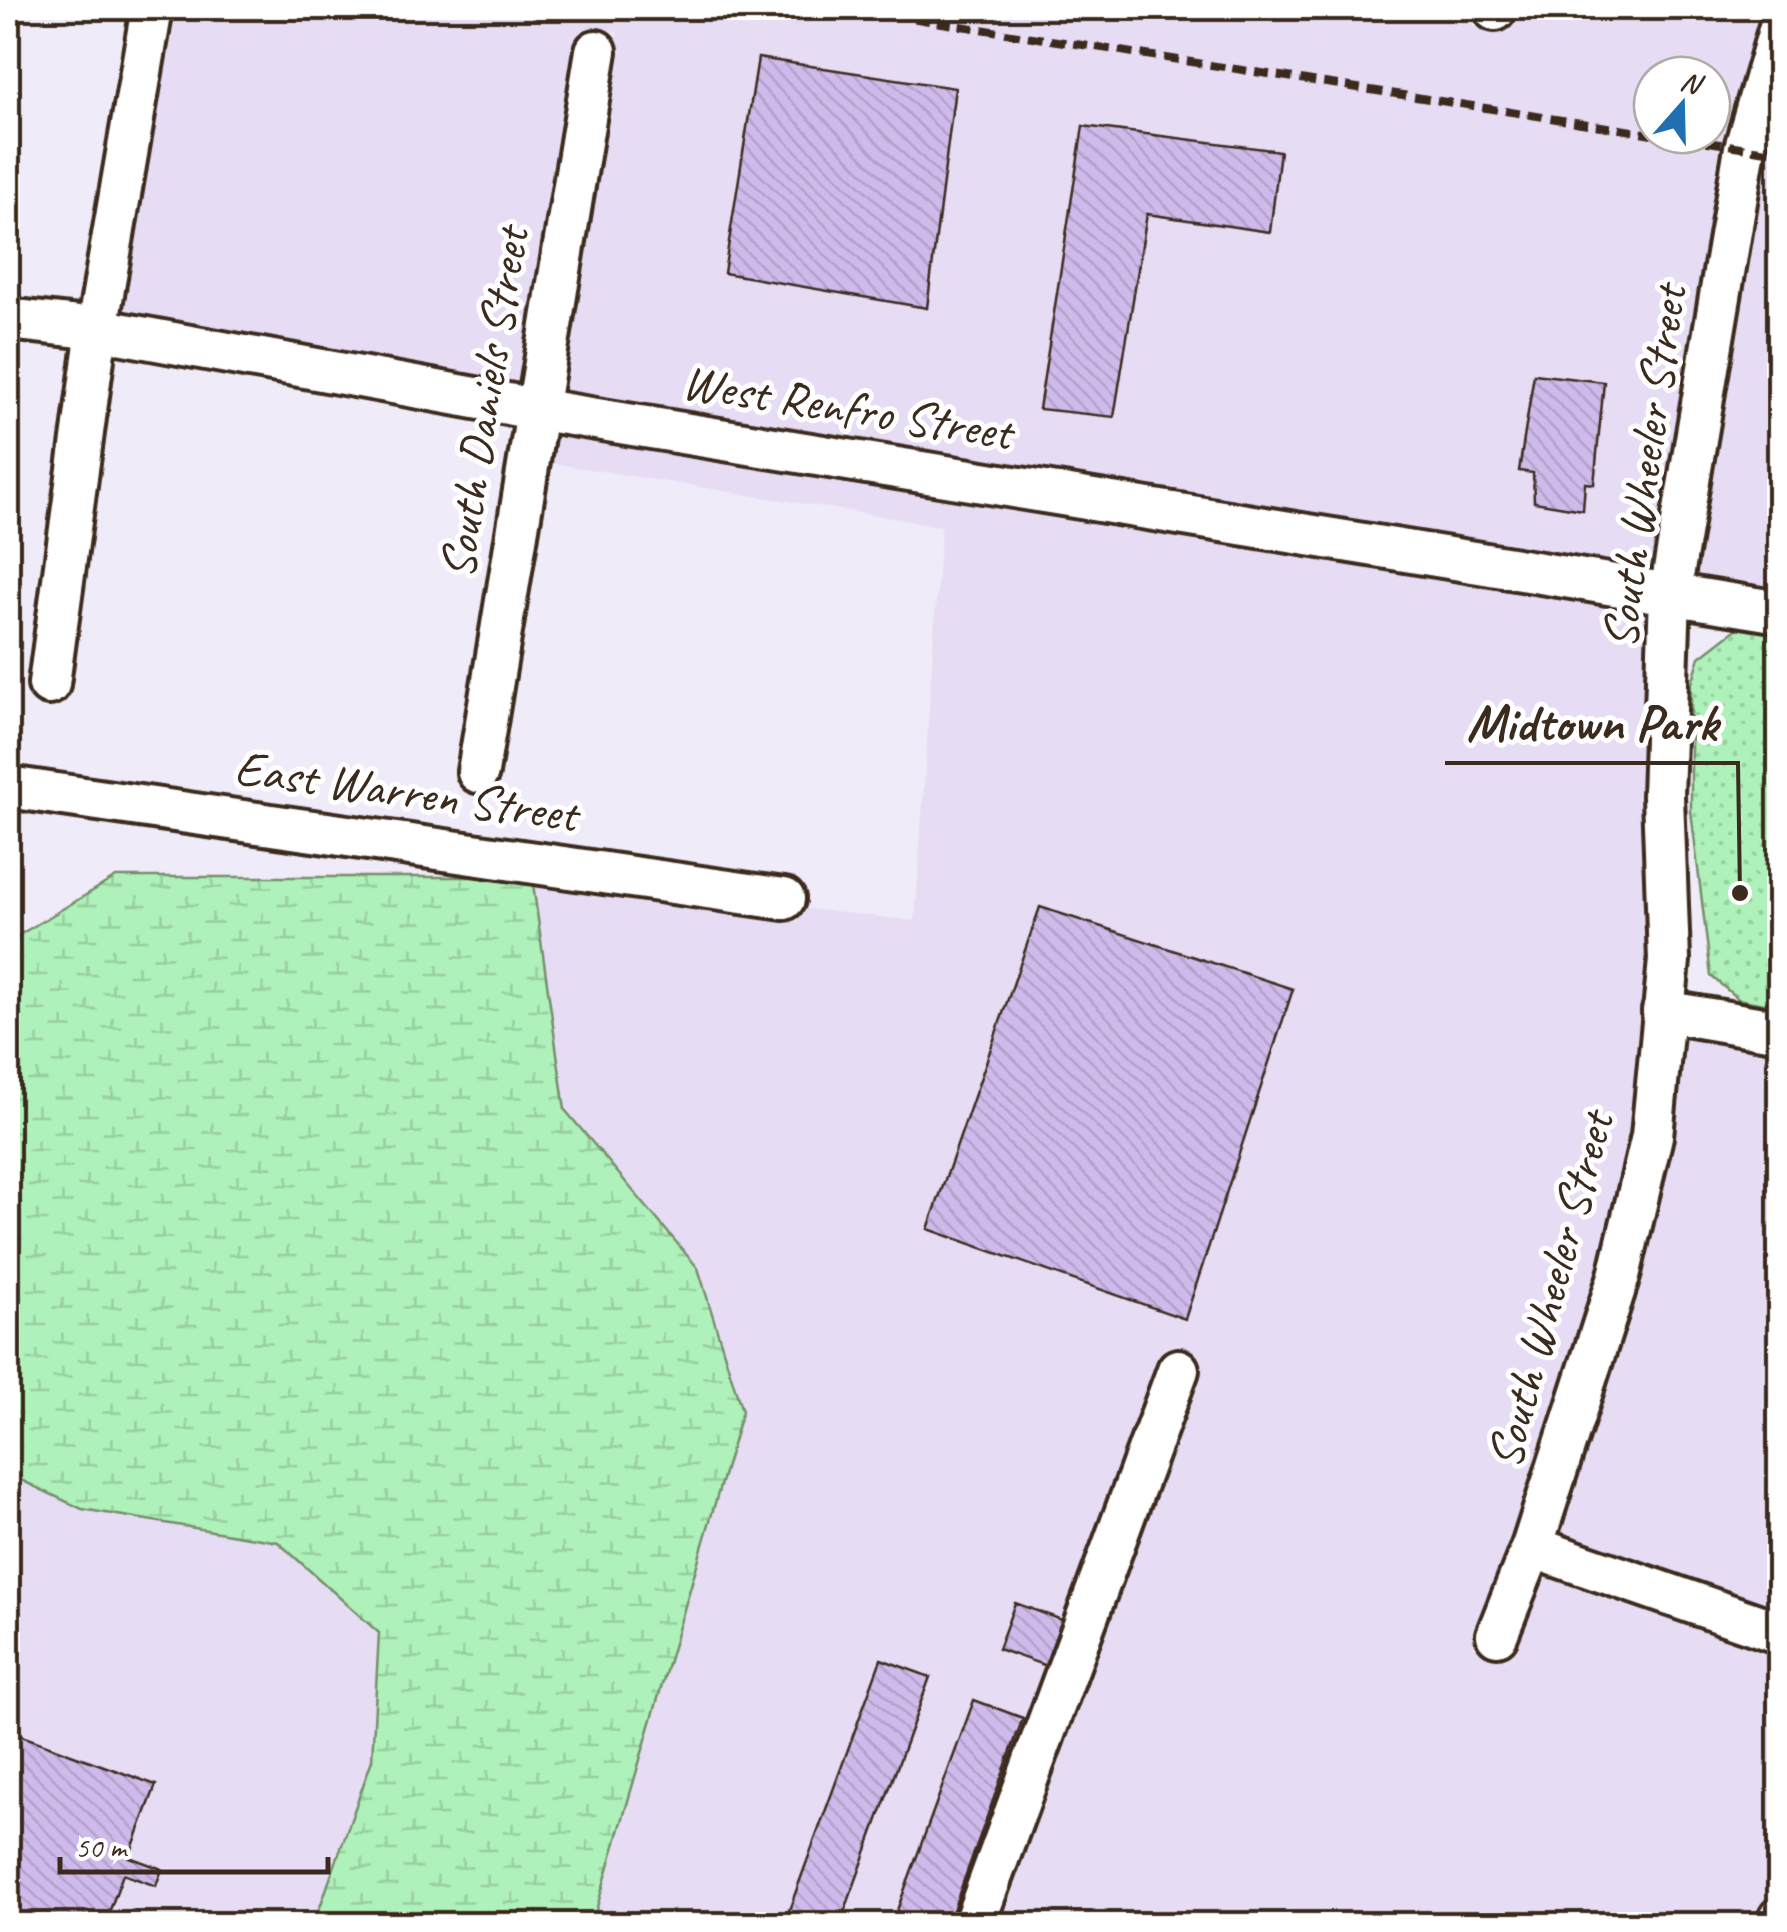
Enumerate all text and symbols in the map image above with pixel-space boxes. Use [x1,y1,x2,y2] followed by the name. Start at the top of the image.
[1632,55,1732,155] north arrow
[1676,63,1709,103] text: N
[425,219,544,583] street label: South Daniels Street
[1587,277,1701,652] street label: South Wheeler Street
[678,350,1020,465] street label: West Renfro Street
[1445,681,1738,763] callout: Midtown Park
[1466,690,1722,756] text: Midtown Park
[231,736,586,847] street label: East Warren Street
[1472,1101,1629,1475] street label: South Wheeler Street
[60,1812,328,1874] scale bar
[75,1828,128,1866] text: 50 m

